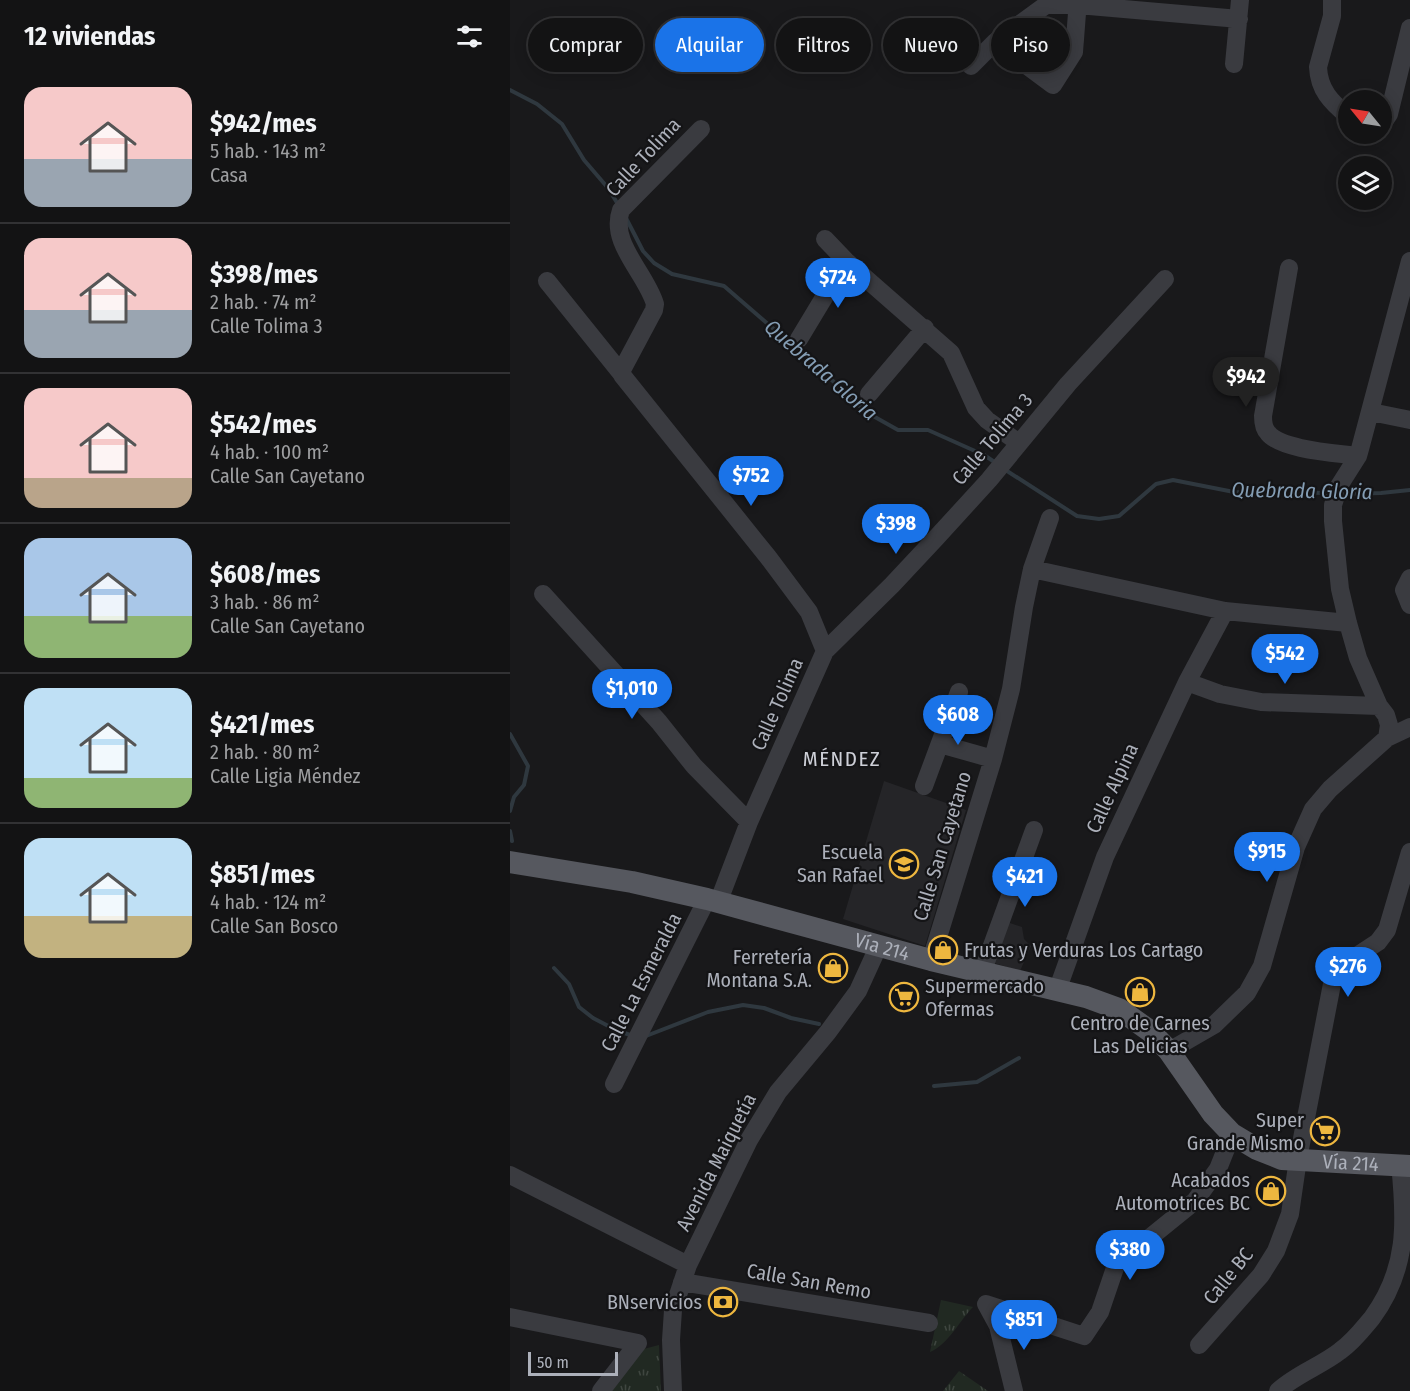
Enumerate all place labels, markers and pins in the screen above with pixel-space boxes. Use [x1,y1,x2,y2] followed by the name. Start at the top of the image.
[802,258,874,309] pin: $724
[1210,357,1282,408] pin: $942
[715,456,787,507] pin: $752
[860,504,932,555] pin: $398
[1249,634,1321,685] pin: $542
[583,669,681,720] pin: $1,010
[922,695,994,746] pin: $608
[1231,832,1303,883] pin: $915
[797,840,883,887] place label: Escuela San Rafael
[888,848,920,880] school or university icon: Escuela San Rafael
[989,857,1061,908] pin: $421
[927,934,959,966] shop icon: Frutas y Verduras Los Cartago
[964,938,1203,962] place label: Frutas y Verduras Los Cartago
[706,945,812,992] place label: Ferretería Montana S.A.
[1312,947,1384,998] pin: $276
[817,952,849,984] shop icon: Ferretería Montana S.A.
[925,974,1044,1021] place label: Supermercado Ofermas
[1124,976,1156,1008] shop icon: Centro de Carnes Las Delicias
[888,981,920,1013] supermarket icon: Supermercado Ofermas
[1070,1011,1210,1058] place label: Centro de Carnes Las Delicias
[1187,1108,1304,1155] place label: Super Grande Mismo
[1309,1115,1341,1147] supermarket icon: Super Grande Mismo
[1115,1168,1250,1215] place label: Acabados Automotrices BC
[1255,1175,1287,1207] shop icon: Acabados Automotrices BC
[1094,1230,1166,1281] pin: $380
[707,1286,739,1318] bank icon: BNservicios
[607,1290,702,1314] place label: BNservicios
[988,1300,1060,1351] pin: $851

